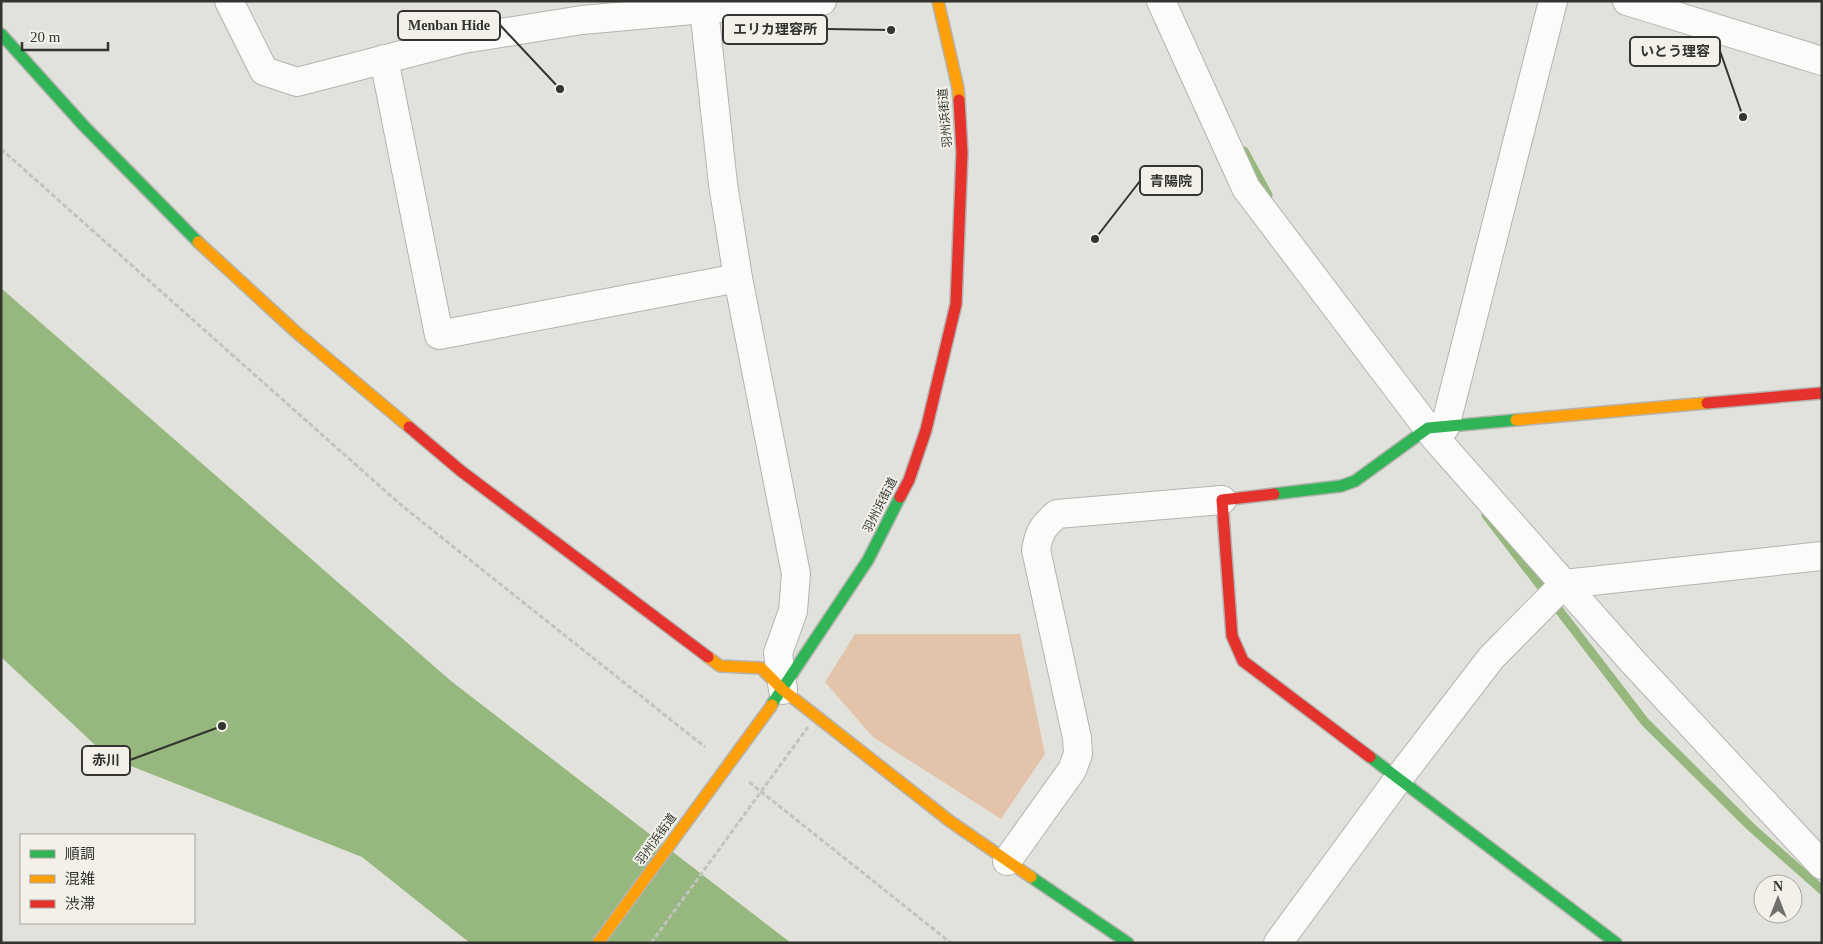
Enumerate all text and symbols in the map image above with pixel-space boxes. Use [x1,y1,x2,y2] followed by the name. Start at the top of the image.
[398,11,500,40] callout: Menban Hide
[723,15,827,44] callout: エリカ理容所
[408,18,490,33] text: Menban Hide
[22,20,109,52] scale bar
[733,22,817,37] text: エリカ理容所
[30,29,61,45] text: 20 m
[1630,37,1720,66] callout: いとう理容
[1640,44,1710,59] text: いとう理容
[935,87,955,149] street label: 羽州浜街道
[1140,166,1202,195] callout: 青陽院
[1150,174,1192,189] text: 青陽院
[860,475,900,535] street label: 羽州浜街道
[82,746,130,775] callout: 赤川
[92,753,120,768] text: 赤川
[633,811,679,867] street label: 羽州浜街道
[20,834,195,924] legend
[65,846,95,862] text: 順調
[65,871,95,887] text: 混雑
[1753,874,1803,924] north arrow
[1773,879,1783,894] text: N
[65,896,95,912] text: 渋滞

